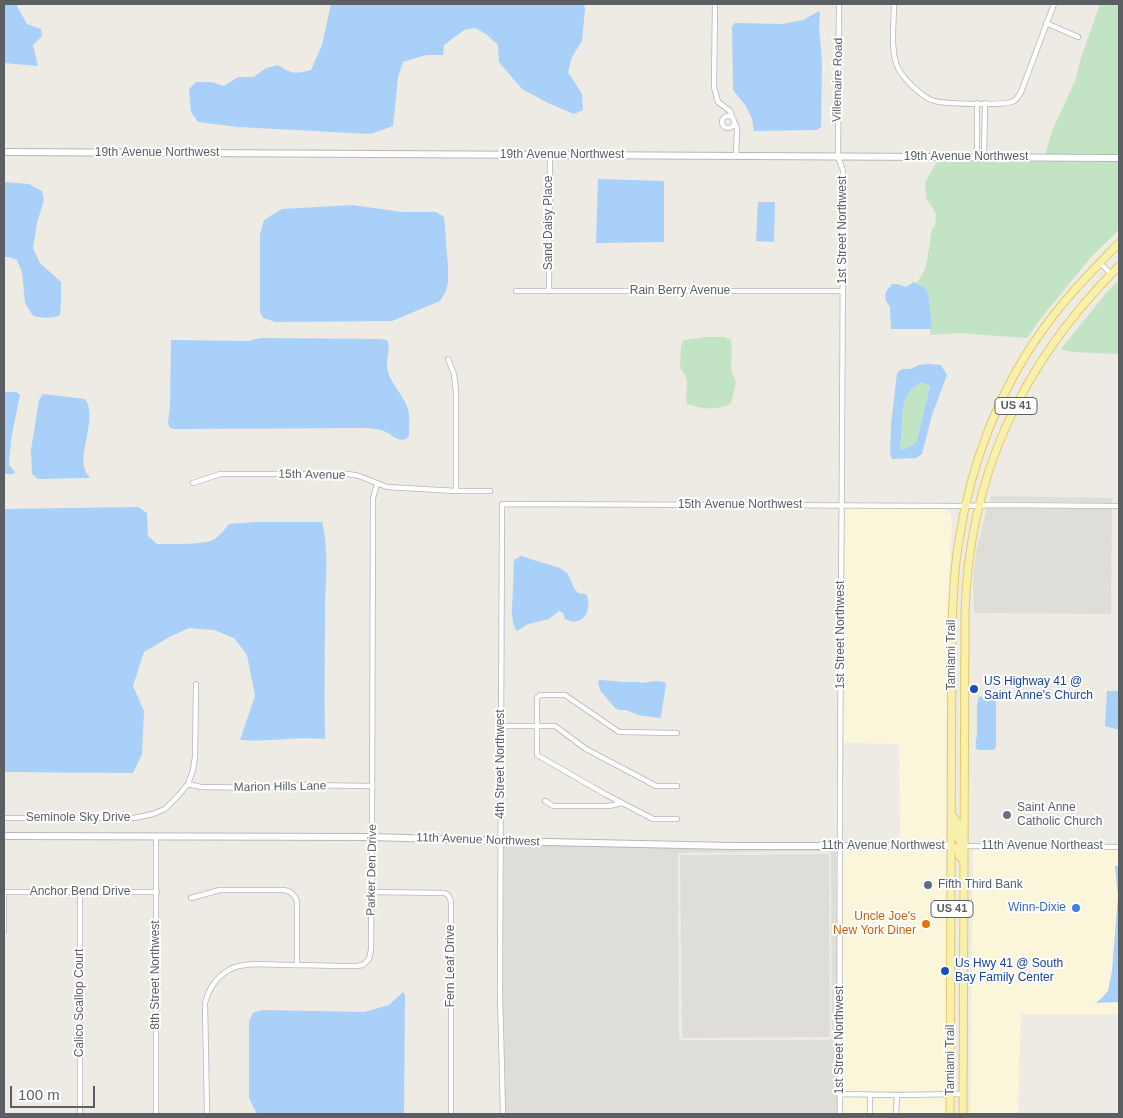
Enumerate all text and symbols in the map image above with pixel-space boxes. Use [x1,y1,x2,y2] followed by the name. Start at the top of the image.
[830,38,846,122] street label: Villemaire Road
[95,146,219,160] street label: 19th Avenue Northwest
[500,148,624,162] street label: 19th Avenue Northwest
[904,150,1028,164] street label: 19th Avenue Northwest
[542,176,556,270] street label: Sand Daisy Place
[836,176,850,284] street label: 1st Street Northwest
[630,284,730,298] street label: Rain Berry Avenue
[995,398,1037,414] road number: US 41
[278,467,346,483] street label: 15th Avenue
[678,498,802,512] street label: 15th Avenue Northwest
[834,581,848,689] street label: 1st Street Northwest
[945,620,959,690] street label: Tamiami Trail
[984,675,1093,703] place label: US Highway 41 @ Saint Anne's Church
[968,683,980,695] marker: US Highway 41 @ Saint Anne's Church
[494,709,508,819] street label: 4th Street Northwest
[234,779,326,795] street label: Marion Hills Lane
[1017,801,1102,829] place label: Saint Anne Catholic Church
[1001,809,1013,821] marker: Saint Anne Catholic Church
[26,811,130,825] street label: Seminole Sky Drive
[364,824,380,916] street label: Parker Den Drive
[416,831,540,849] street label: 11th Avenue Northwest
[821,839,945,853] street label: 11th Avenue Northwest
[981,839,1103,853] street label: 11th Avenue Northeast
[938,878,1023,892] place label: Fifth Third Bank
[922,879,934,891] marker: Fifth Third Bank
[30,885,130,899] street label: Anchor Bend Drive
[931,901,973,918] road number: US 41
[1008,901,1066,915] place label: Winn-Dixie
[1070,902,1082,914] marker: Winn-Dixie
[833,910,916,938] place label: Uncle Joe's New York Diner
[920,918,932,930] marker: Uncle Joe's New York Diner
[149,920,163,1030] street label: 8th Street Northwest
[444,925,458,1007] street label: Fern Leaf Drive
[73,949,87,1057] street label: Calico Scallop Court
[955,957,1063,985] place label: Us Hwy 41 @ South Bay Family Center
[939,965,951,977] marker: Us Hwy 41 @ South Bay Family Center
[833,986,847,1094] street label: 1st Street Northwest
[944,1025,958,1095] street label: Tamiami Trail
[12,1076,98,1108] scale bar
[18,1086,60,1103] text: 100 m

